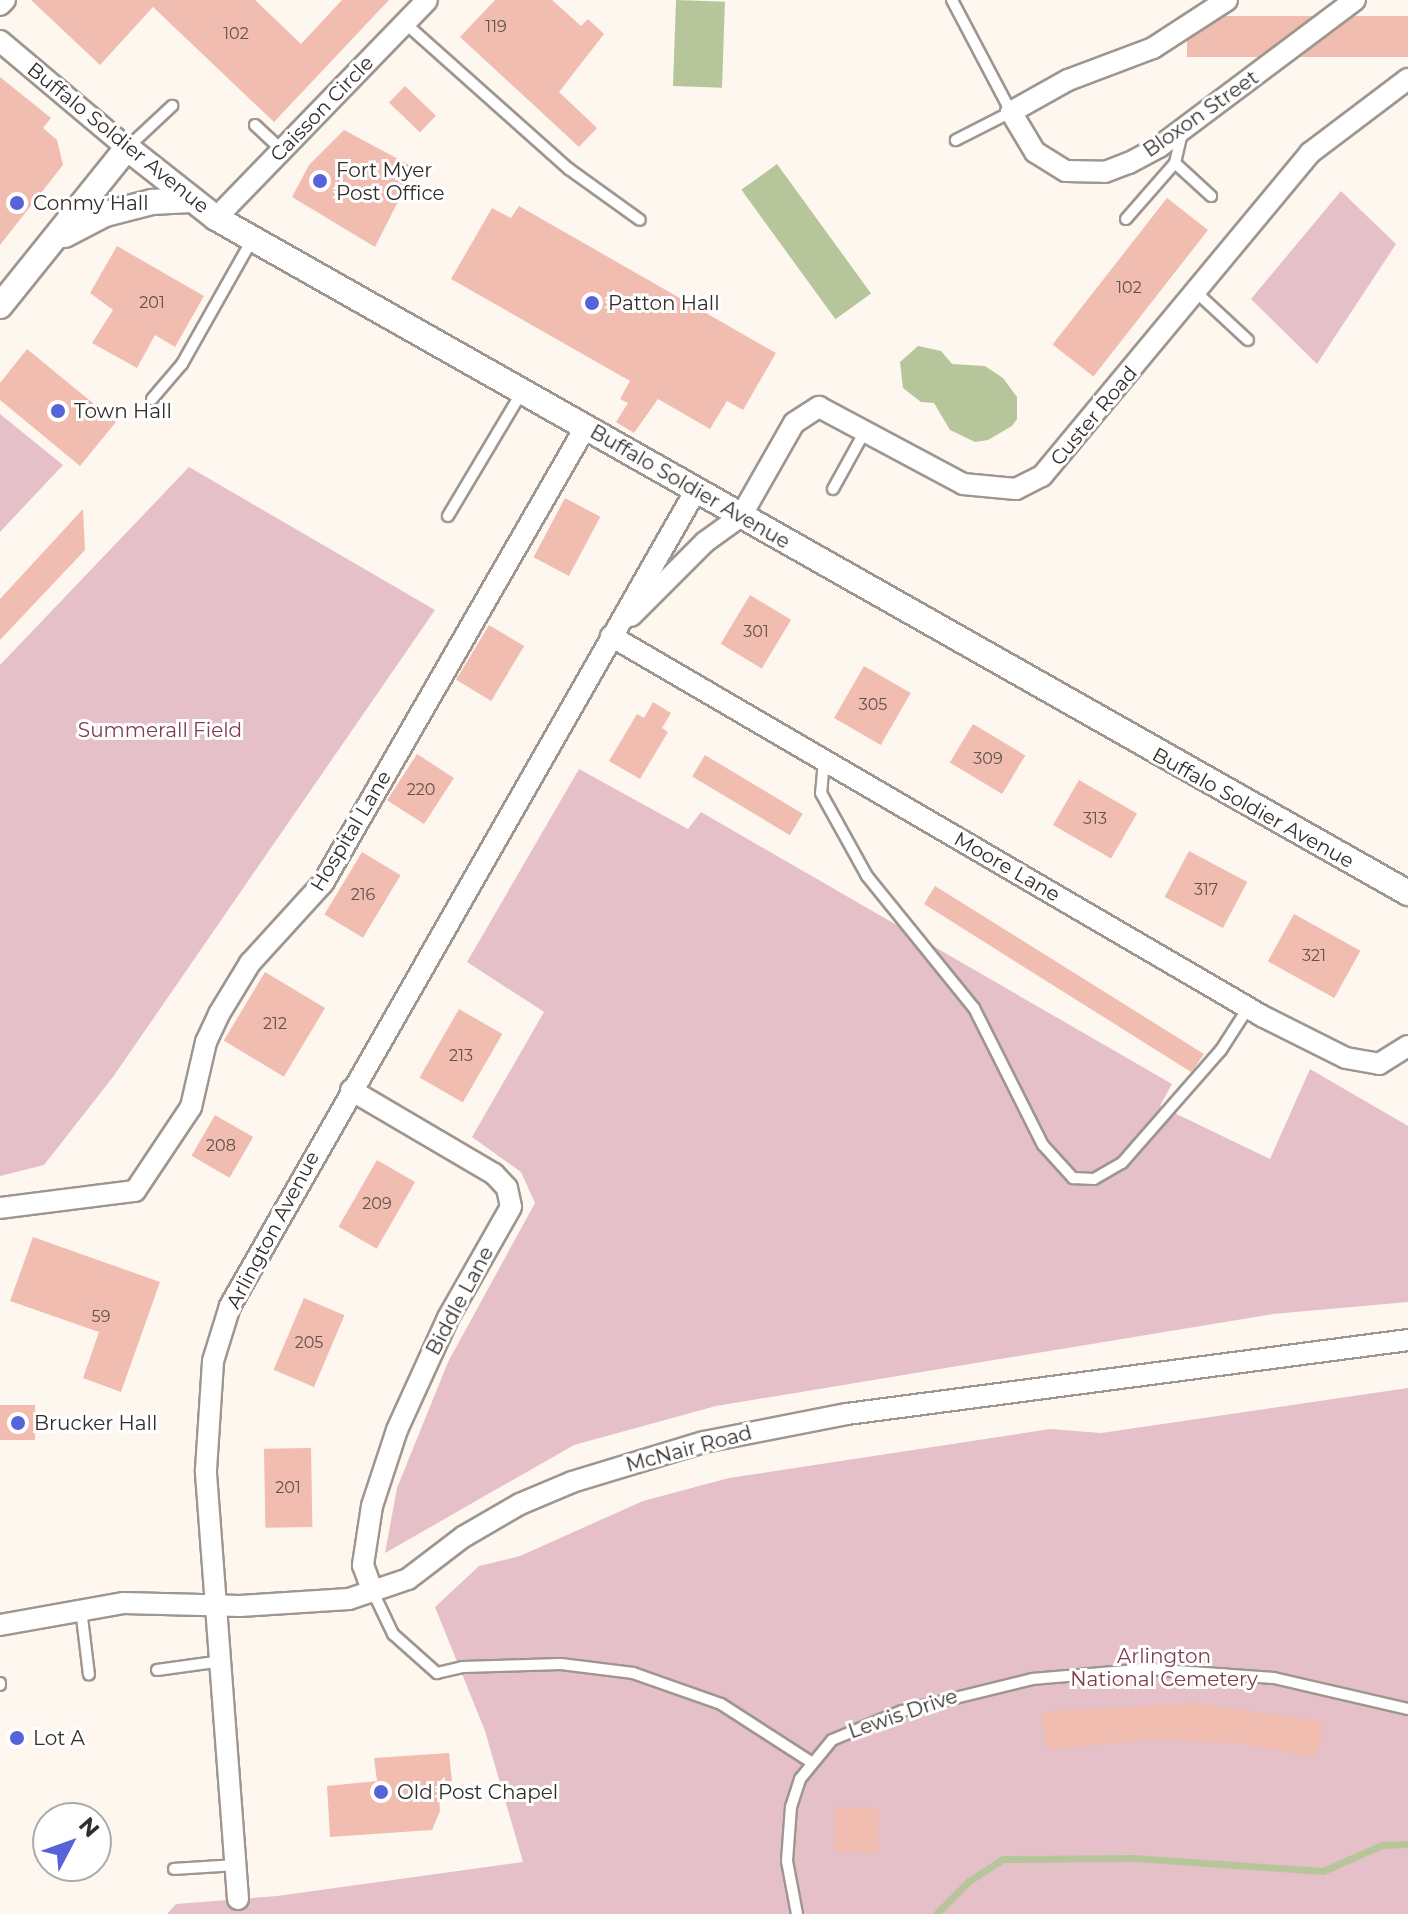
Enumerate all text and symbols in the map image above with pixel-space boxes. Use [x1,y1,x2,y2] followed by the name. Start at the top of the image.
[485,17,507,37] house number: 119
[223,24,249,44] house number: 102
[265,51,379,167] street label: Caisson Circle
[22,57,214,219] street label: Buffalo Soldier Avenue
[1139,66,1263,162] street label: Bloxon Street
[336,158,445,205] place label: Fort Myer Post Office
[311,172,329,190] marker: Fort Myer Post Office
[33,191,149,215] place label: Conmy Hall
[8,194,26,212] marker: Conmy Hall
[1116,278,1142,298] house number: 102
[608,291,720,315] place label: Patton Hall
[139,293,165,313] house number: 201
[583,294,601,312] marker: Patton Hall
[1045,361,1143,471] street label: Custer Road
[74,399,172,423] place label: Town Hall
[49,402,67,420] marker: Town Hall
[586,420,794,554] street label: Buffalo Soldier Avenue
[743,622,769,642] house number: 301
[859,695,887,715] house number: 305
[78,718,242,742] park label: Summerall Field
[1148,743,1358,873] street label: Buffalo Soldier Avenue
[973,749,1003,769] house number: 309
[306,766,396,896] street label: Hospital Lane
[407,780,435,800] house number: 220
[1083,809,1107,829] house number: 313
[950,827,1064,907] street label: Moore Lane
[1194,880,1218,900] house number: 317
[351,885,375,905] house number: 216
[1302,946,1326,966] house number: 321
[263,1014,287,1034] house number: 212
[449,1046,473,1066] house number: 213
[206,1136,236,1156] house number: 208
[221,1147,325,1313] street label: Arlington Avenue
[362,1194,392,1214] house number: 209
[421,1243,499,1359] street label: Biddle Lane
[92,1307,110,1327] house number: 59
[295,1333,323,1353] house number: 205
[34,1411,157,1435] place label: Brucker Hall
[9,1414,27,1432] marker: Brucker Hall
[623,1421,755,1477] street label: McNair Road
[275,1478,301,1498] house number: 201
[1070,1645,1258,1692] park label: Arlington National Cemetery
[845,1684,961,1744] street label: Lewis Drive
[33,1726,85,1750] place label: Lot A
[8,1729,26,1747] marker: Lot A
[397,1780,558,1804] place label: Old Post Chapel
[372,1783,390,1801] marker: Old Post Chapel
[32,1802,112,1882] north arrow
[73,1812,105,1843] text: N

